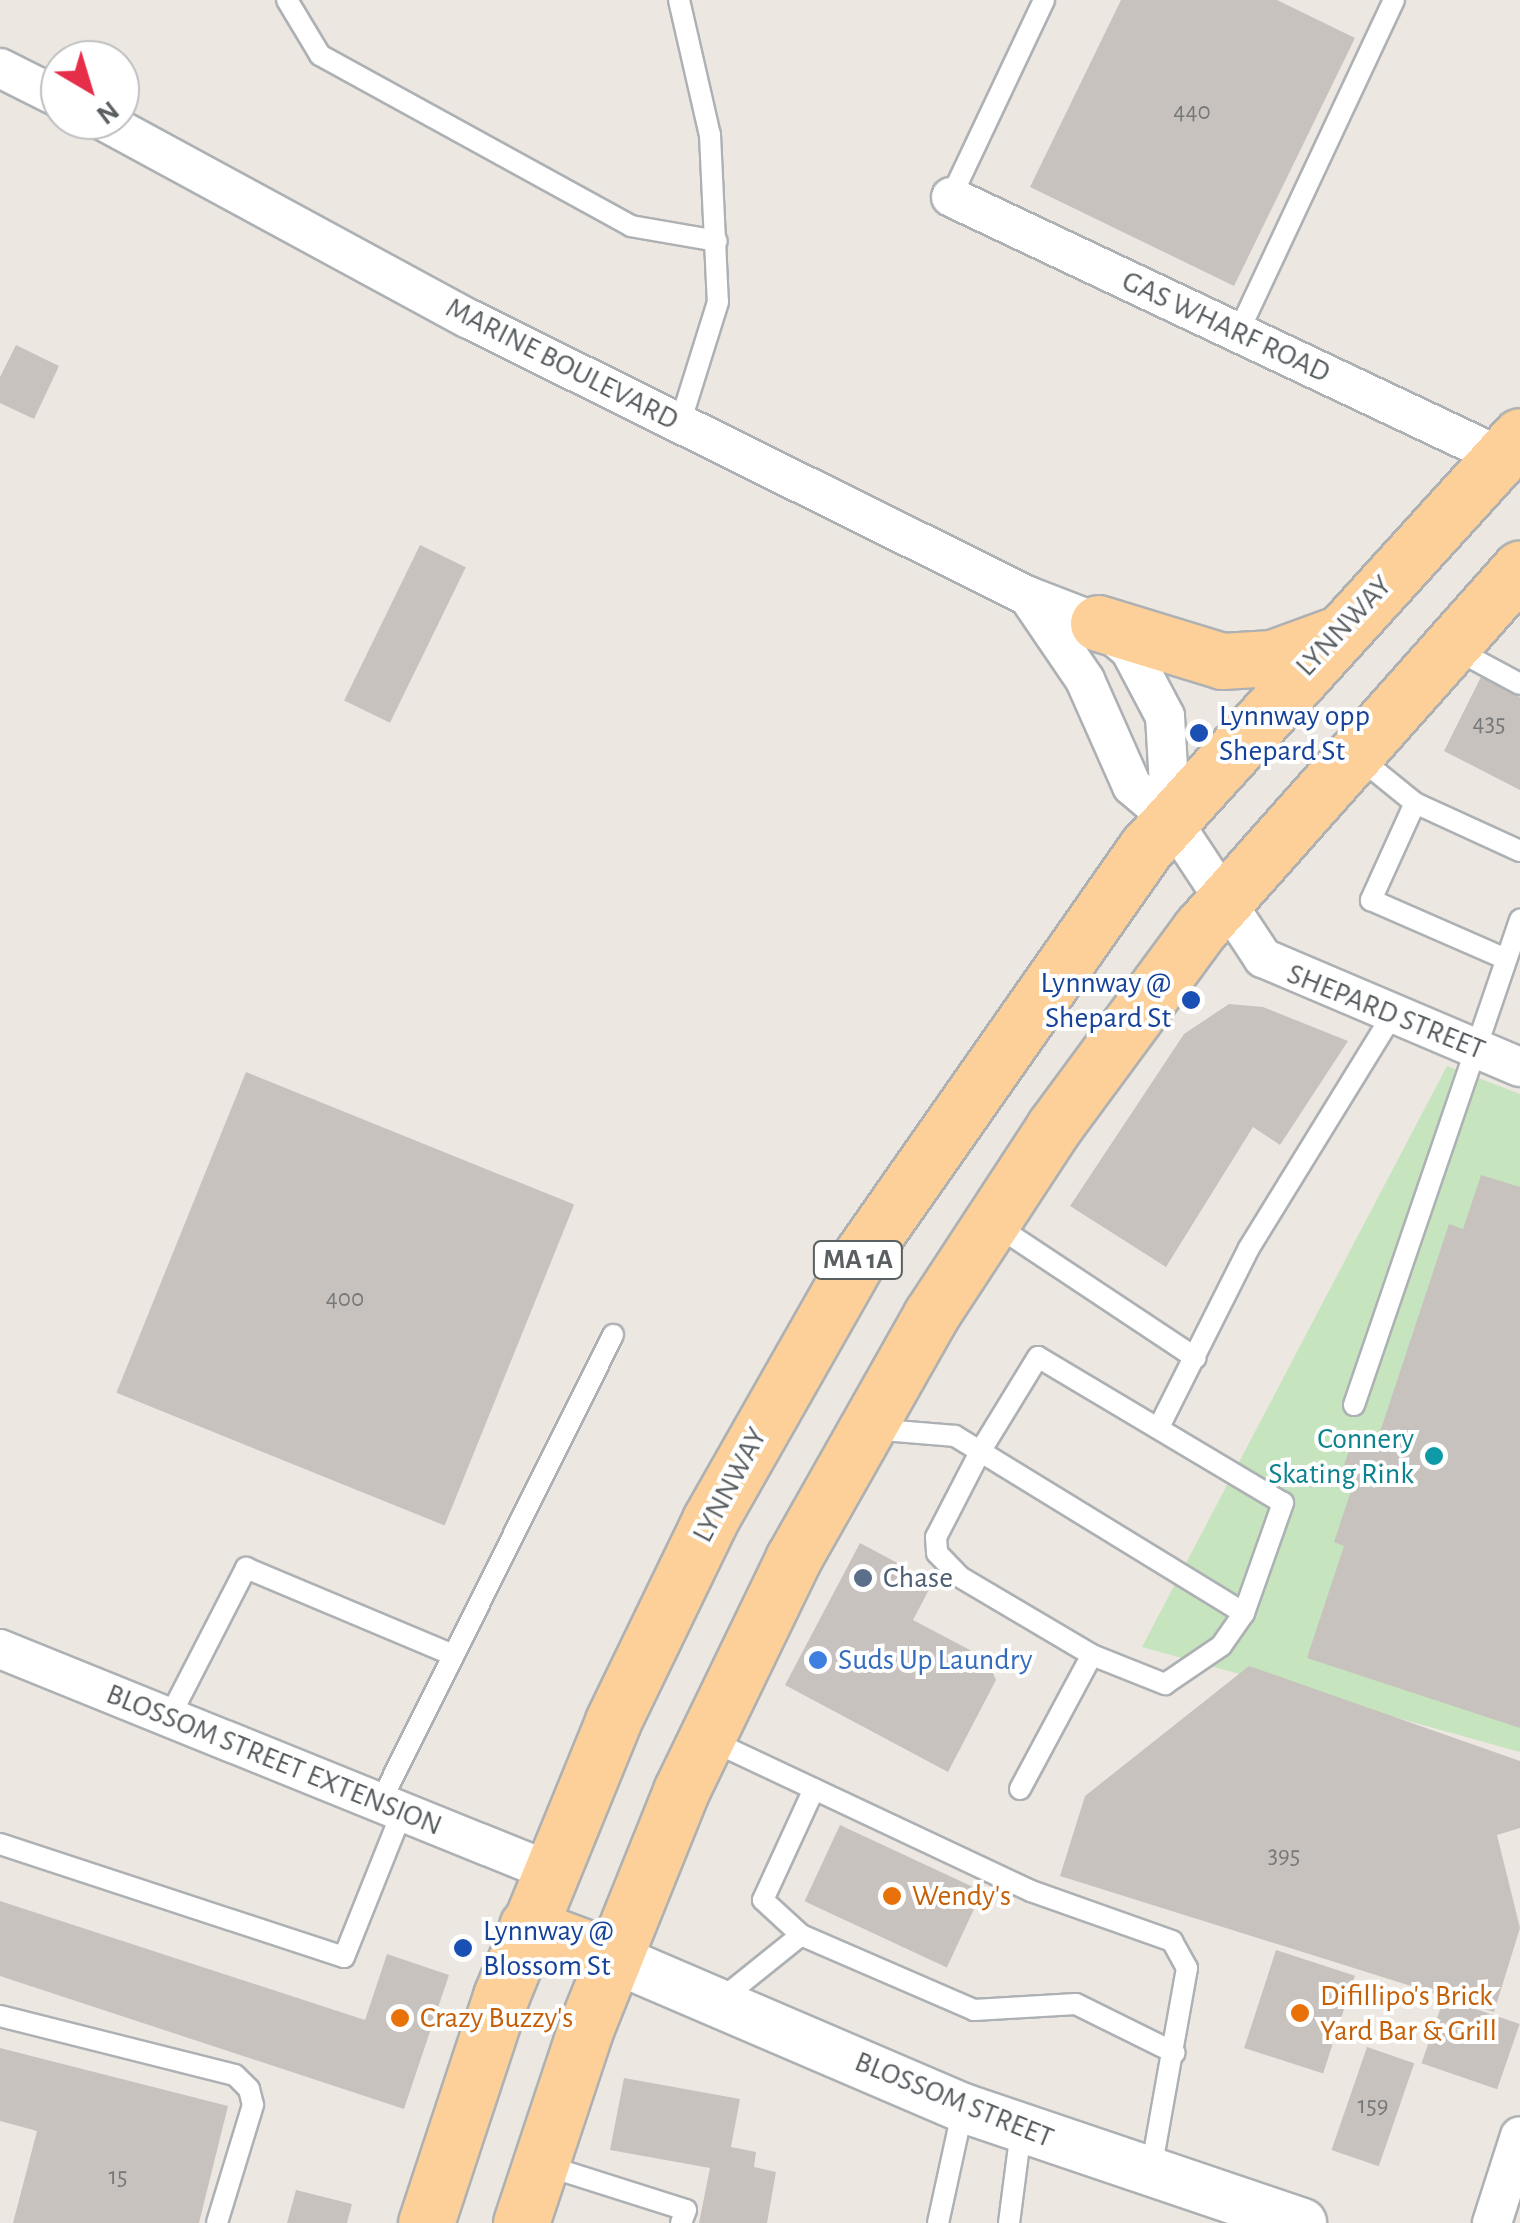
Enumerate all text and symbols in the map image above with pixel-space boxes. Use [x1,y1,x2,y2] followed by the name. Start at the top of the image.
[40,40,140,140] north arrow
[91,95,124,129] text: N
[1173,97,1211,127] house number: 440
[1116,263,1336,391] street label: GAS WHARF ROAD
[440,290,684,438] street label: MARINE BOULEVARD
[1288,568,1400,684] street label: LYNNWAY
[1219,698,1370,768] place label: Lynnway opp Shepard St
[1473,709,1505,739] house number: 435
[1188,722,1210,744] marker: Lynnway opp Shepard St
[1282,956,1490,1068] street label: SHEPARD STREET
[1041,965,1171,1036] place label: Lynnway @ Shepard St
[1180,989,1202,1011] marker: Lynnway @ Shepard St
[810,1237,906,1283] road number: MA 1A
[326,1284,364,1314] house number: 400
[685,1421,775,1549] street label: LYNNWAY
[1268,1421,1414,1492] place label: Connery Skating Rink
[1423,1445,1445,1467] marker: Connery Skating Rink
[883,1560,953,1596] place label: Chase
[852,1567,874,1589] marker: Chase
[838,1642,1033,1678] place label: Suds Up Laundry
[807,1649,829,1671] marker: Suds Up Laundry
[101,1676,447,1844] street label: BLOSSOM STREET EXTENSION
[1268,1841,1300,1871] house number: 395
[912,1878,1011,1914] place label: Wendy's
[881,1885,903,1907] marker: Wendy's
[483,1913,613,1984] place label: Lynnway @ Blossom St
[452,1937,474,1959] marker: Lynnway @ Blossom St
[1320,1978,1497,2048] place label: Difillipo's Brick Yard Bar & Grill
[420,2000,573,2036] place label: Crazy Buzzy's
[1289,2002,1311,2024] marker: Difillipo's Brick Yard Bar & Grill
[389,2007,411,2029] marker: Crazy Buzzy's
[849,2044,1059,2156] street label: BLOSSOM STREET
[1358,2091,1388,2121] house number: 159
[108,2162,128,2192] house number: 15

